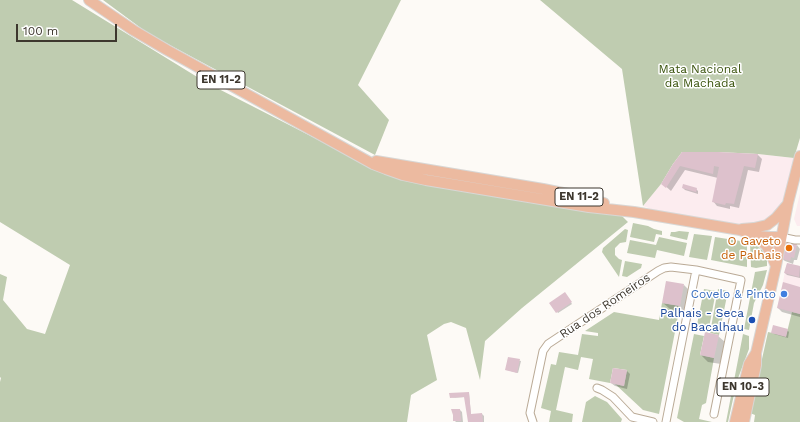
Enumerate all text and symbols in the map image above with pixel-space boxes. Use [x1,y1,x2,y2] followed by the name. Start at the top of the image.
[18,16,119,42] scale bar
[23,24,58,38] text: 100 m
[658,62,742,90] park label: Mata Nacional da Machada
[197,71,245,89] road number: EN 11-2
[555,188,603,206] road number: EN 11-2
[721,234,781,262] place label: O Gaveto de Palhais
[784,243,794,253] marker: O Gaveto de Palhais
[557,270,653,342] street label: Rua dos Romeiros
[691,287,776,301] place label: Covelo & Pinto
[779,289,789,299] marker: Covelo & Pinto
[660,306,744,334] place label: Palhais - Seca do Bacalhau
[747,315,757,325] marker: Palhais - Seca do Bacalhau
[717,378,769,396] road number: EN 10-3

